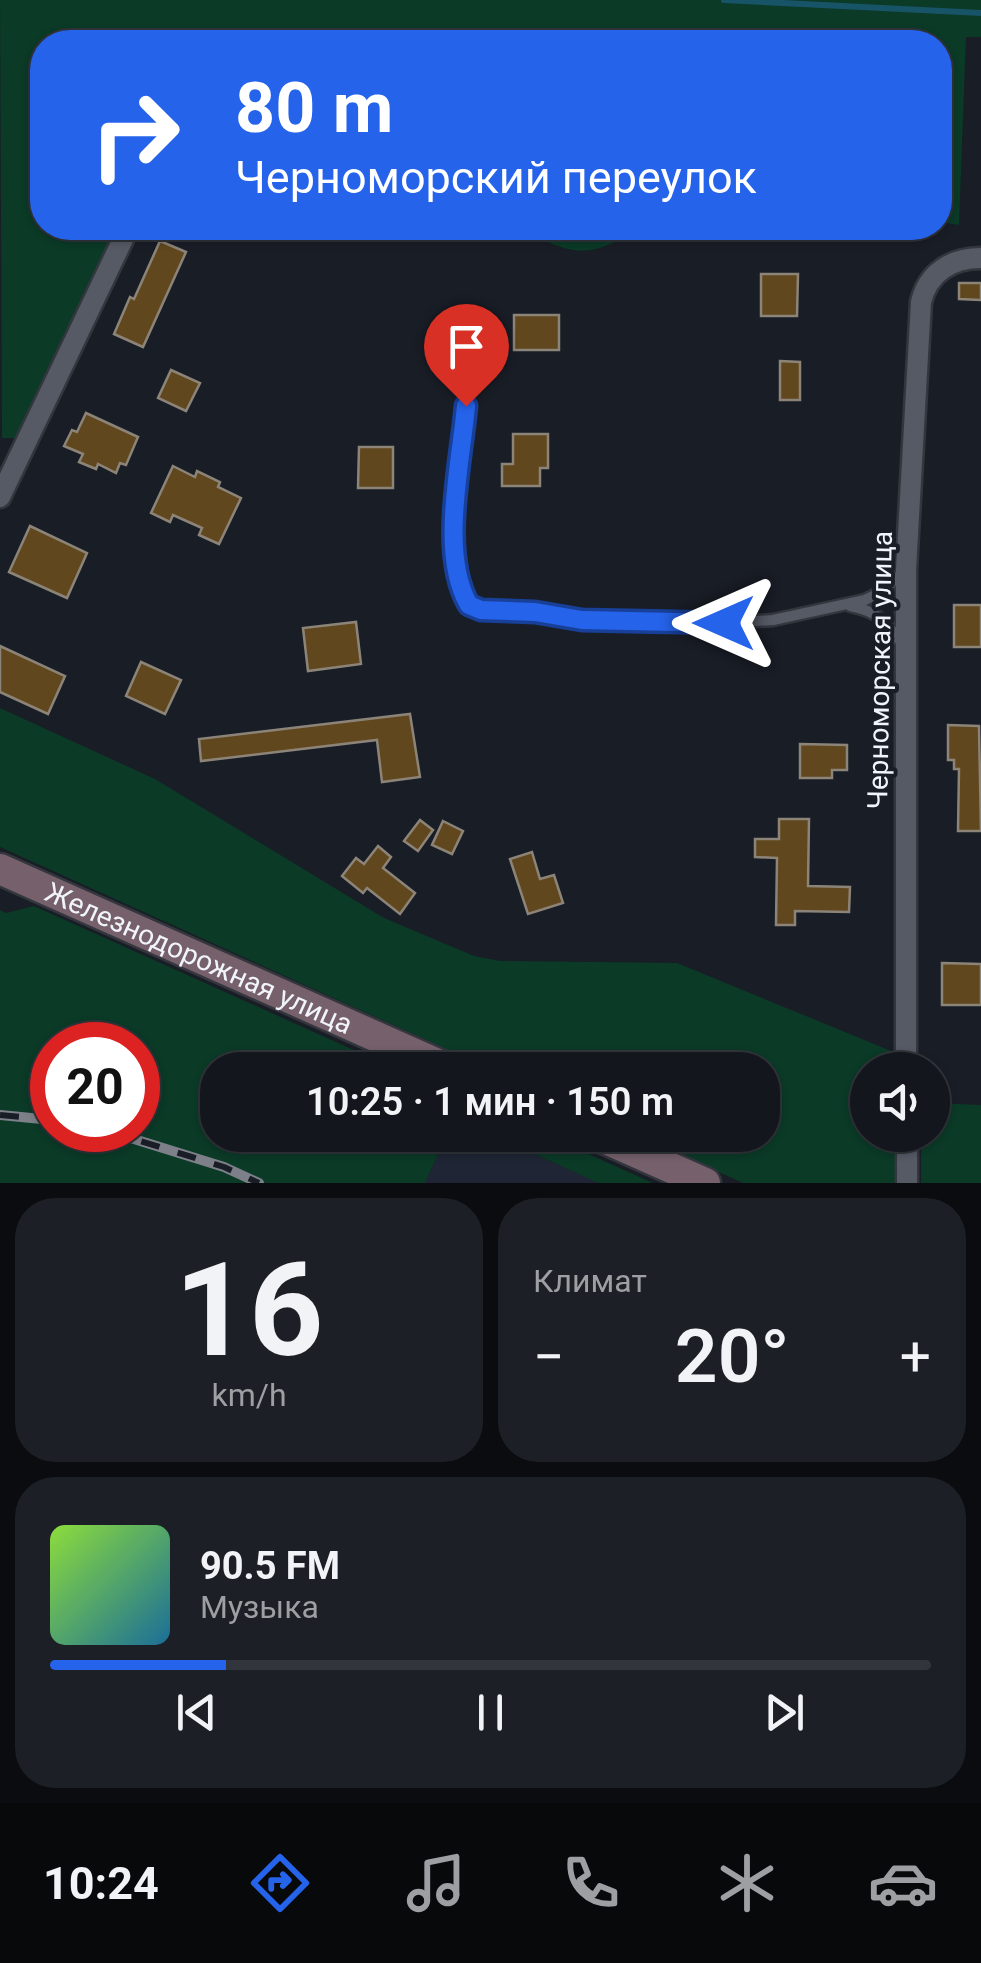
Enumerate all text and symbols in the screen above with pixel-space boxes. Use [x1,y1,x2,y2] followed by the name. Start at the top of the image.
[235,67,393,149] text: 80 m
[70,70,200,200] icon: right
[235,151,757,204] text: Черноморский переулок
[424,304,509,407] pin
[439,319,494,374] icon: arrive
[861,530,899,810] street label: Черноморская улица
[672,571,776,675] position arrow
[40,875,358,1041] street label: Железнодорожная улица
[30,1022,160,1152] speed limit sign: 20
[850,1052,950,1152] map controls
[850,1052,950,1152] button: sound
[306,1080,674,1124] text: 10:25 · 1 мин · 150 m
[174,1234,324,1387] text: 16
[533,1262,647,1300] text: Климат
[675,1312,789,1400] text: 20°
[533,1325,564,1389] text: −
[900,1325,931,1389] text: +
[211,1376,287,1414] text: km/h
[200,1544,340,1588] text: 90.5 FM
[200,1588,319,1626] text: Музыка
[169,1685,224,1740] icon: previous
[463,1685,518,1740] icon: pause
[757,1685,812,1740] icon: next
[245,1848,315,1918] icon: directions
[401,1848,471,1918] icon: music
[556,1848,626,1918] icon: phone
[712,1848,782,1918] icon: climate
[868,1848,938,1918] icon: car
[43,1857,159,1910] text: 10:24

